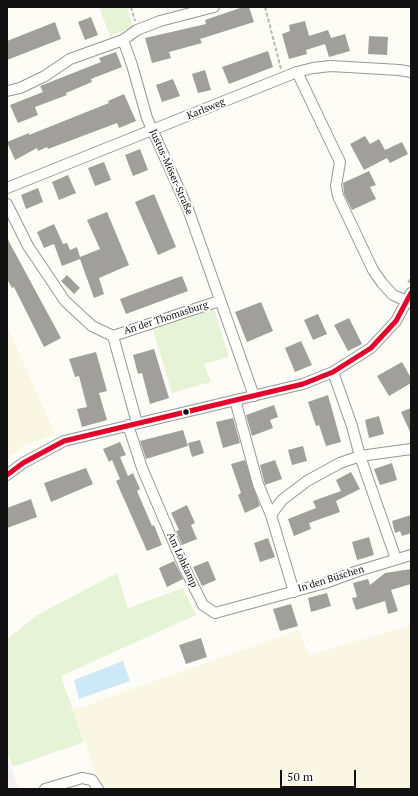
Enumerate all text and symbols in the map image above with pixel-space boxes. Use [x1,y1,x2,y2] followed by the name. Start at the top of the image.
[185,96,227,122] street label: Karlsweg
[147,127,195,217] street label: Justus-Möser-Straße
[122,299,210,337] street label: An der Thomasburg
[181,407,191,417] unlabelled marker
[164,531,200,589] street label: Am Lohkamp
[296,563,366,595] street label: In den Büschen
[282,762,358,788] scale bar
[287,769,313,784] text: 50 m

